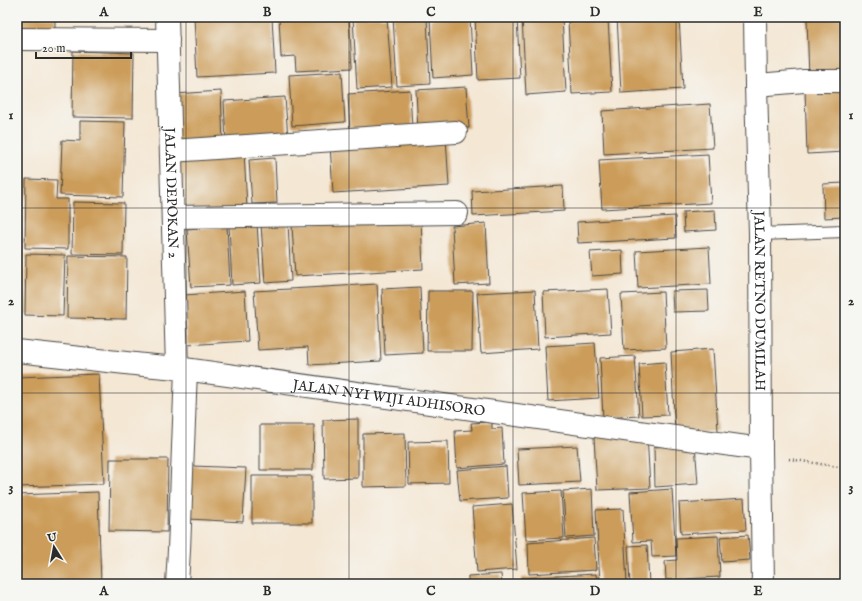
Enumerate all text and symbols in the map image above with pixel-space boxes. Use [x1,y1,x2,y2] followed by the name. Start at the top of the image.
[99,4,110,21] text: A
[263,4,272,21] text: B
[426,4,436,21] text: C
[590,4,601,21] text: D
[753,4,763,21] text: E
[36,34,131,60] scale bar
[42,41,65,56] text: 20 m
[9,107,14,124] text: 1
[849,107,854,124] text: 1
[160,125,182,259] street label: JALAN DEPOKAN 2
[749,209,769,391] street label: JALAN RETNO DUMILAH
[8,293,14,310] text: 2
[848,293,854,310] text: 2
[290,376,487,421] street label: JALAN NYI WIJI ADHISORO
[9,479,14,496] text: 3
[849,479,854,496] text: 3
[34,527,74,567] north arrow
[45,530,59,546] text: U
[99,583,110,600] text: A
[263,583,272,600] text: B
[426,583,436,600] text: C
[590,583,601,600] text: D
[753,583,763,600] text: E

